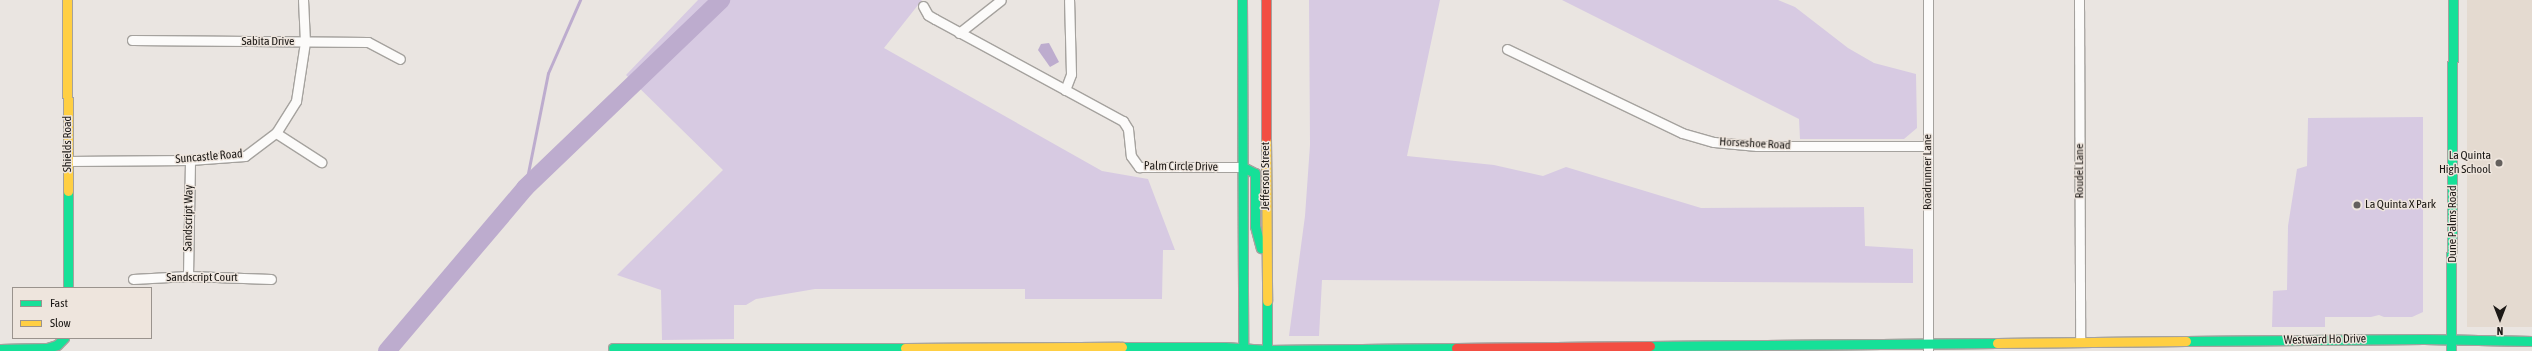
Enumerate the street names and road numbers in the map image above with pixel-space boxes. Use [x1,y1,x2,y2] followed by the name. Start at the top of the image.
[241,35,295,49] street label: Sabita Drive
[61,116,75,172] street label: Shields Road
[1921,134,1935,210] street label: Roadrunner Lane
[1719,135,1791,153] street label: Horseshoe Road
[1259,142,1273,210] street label: Jefferson Street
[2073,144,2087,198] street label: Roudel Lane
[175,147,243,167] street label: Suncastle Road
[1144,159,1218,175] street label: Palm Circle Drive
[181,185,197,251] street label: Sandscript Way
[2446,185,2460,263] street label: Dune Palms Road
[166,271,238,285] street label: Sandscript Court
[2284,332,2366,348] street label: Westward Ho Drive

